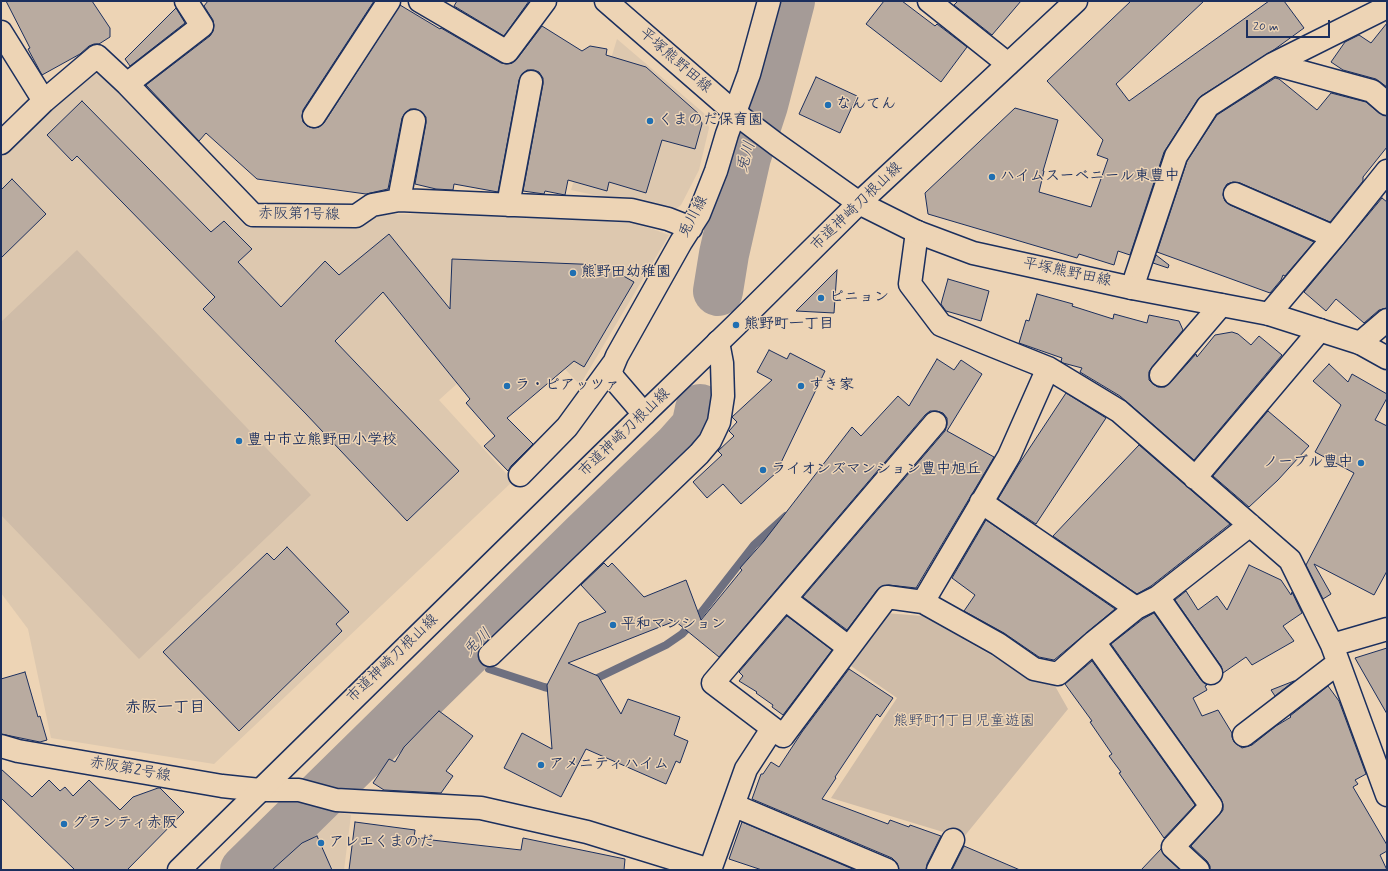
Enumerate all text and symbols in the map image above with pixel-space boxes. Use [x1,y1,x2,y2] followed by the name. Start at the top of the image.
[1248,12,1332,38] scale bar
[1253,19,1279,35] text: 20 m
[635,25,715,97] street label: 平塚熊野田線
[836,96,896,114] place label: なんてん
[823,100,833,110] marker: なんてん
[658,112,763,130] place label: くまのだ保育園
[645,116,655,126] marker: くまのだ保育園
[733,139,761,175] water label: 兎川
[808,159,906,255] street label: 市道神崎刀根山線
[1000,168,1179,186] place label: ハイムスーベニール東豊中
[987,172,997,182] marker: ハイムスーベニール東豊中
[675,193,713,241] street label: 兎川線
[258,205,340,225] street label: 赤阪第1号線
[1021,255,1113,291] street label: 平塚熊野田線
[581,264,671,282] place label: 熊野田幼稚園
[568,268,578,278] marker: 熊野田幼稚園
[829,289,889,307] place label: ピニョン
[816,293,826,303] marker: ピニョン
[744,316,834,334] place label: 熊野町一丁目
[731,320,741,330] marker: 熊野町一丁目
[515,377,620,395] place label: ラ・ピアッツァ
[809,377,854,395] place label: すき家
[502,381,512,391] marker: ラ・ピアッツァ
[796,381,806,391] marker: すき家
[576,385,674,481] street label: 市道神崎刀根山線
[247,432,397,450] place label: 豊中市立熊野田小学校
[234,436,244,446] marker: 豊中市立熊野田小学校
[1263,454,1353,472] place label: ノーブル豊中
[1356,458,1366,468] marker: ノーブル豊中
[771,461,981,479] place label: ライオンズマンション豊中旭丘
[758,465,768,475] marker: ライオンズマンション豊中旭丘
[344,611,442,707] street label: 市道神崎刀根山線
[621,616,726,634] place label: 平和マンション
[608,620,618,630] marker: 平和マンション
[460,625,496,661] water label: 兎川
[125,699,205,719] district label: 赤阪一丁目
[893,713,1035,731] park label: 熊野町1丁目児童遊園
[88,754,172,786] street label: 赤阪第2号線
[549,756,669,774] place label: アメニティハイム
[536,760,546,770] marker: アメニティハイム
[72,815,177,833] place label: グランティ赤阪
[59,819,69,829] marker: グランティ赤阪
[329,834,434,852] place label: アレエくまのだ
[316,838,326,848] marker: アレエくまのだ

